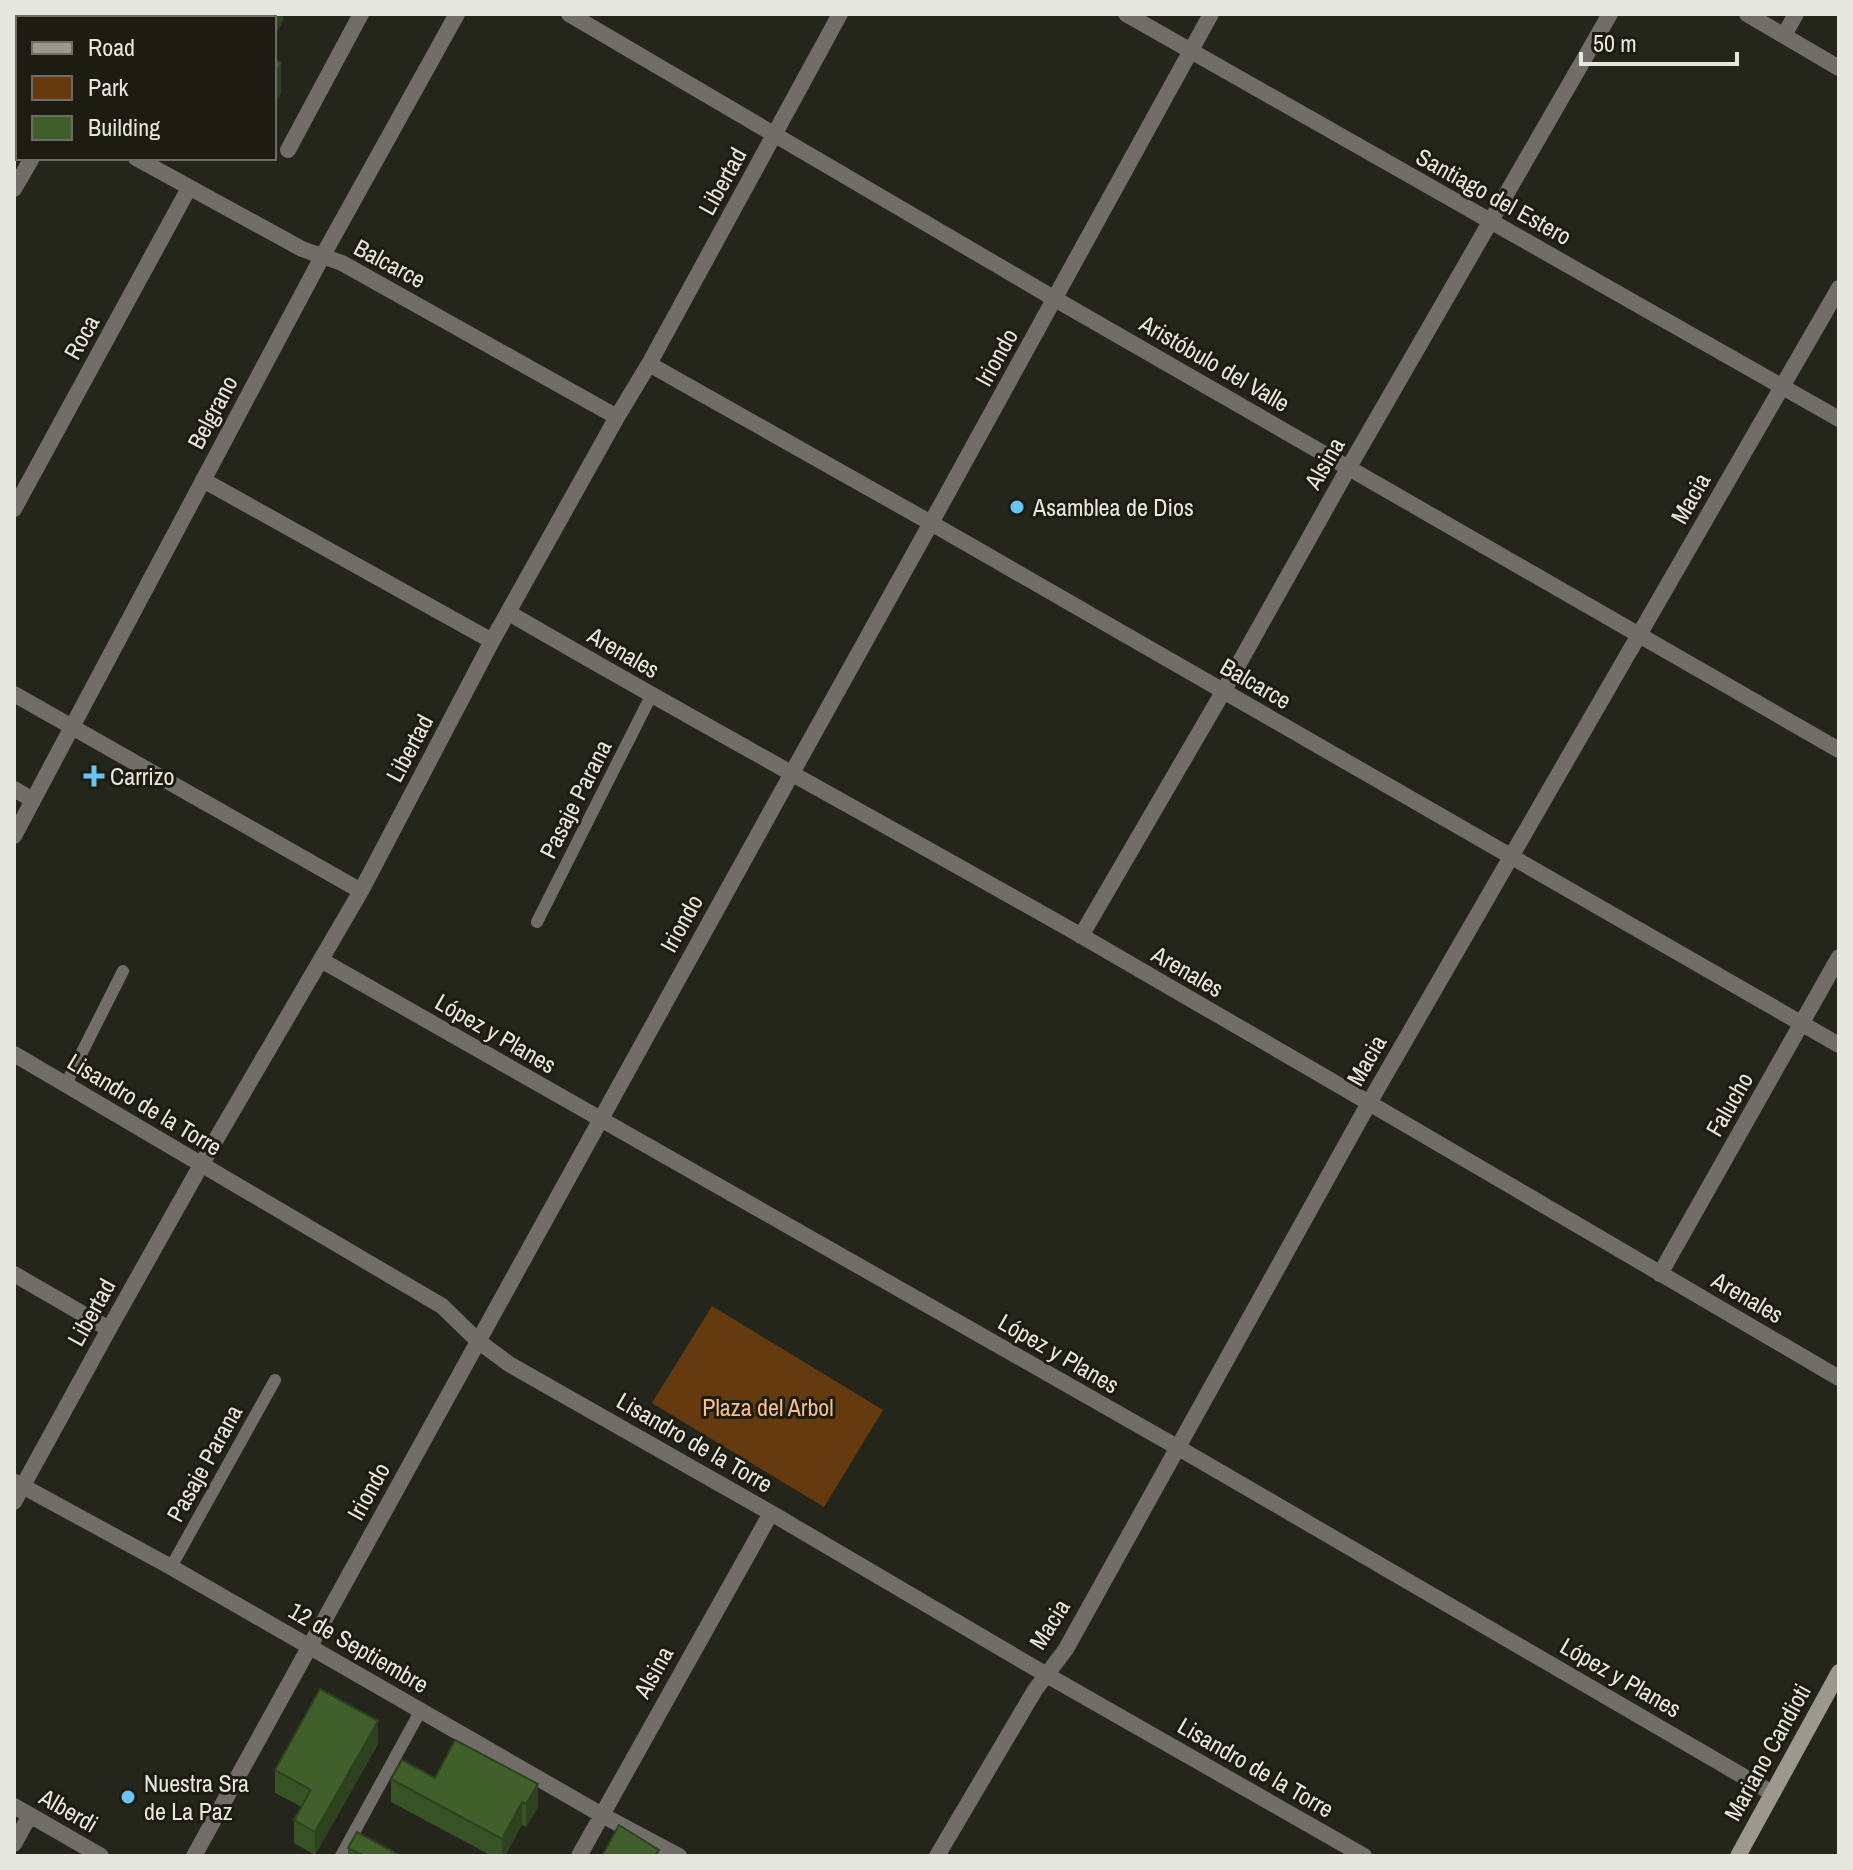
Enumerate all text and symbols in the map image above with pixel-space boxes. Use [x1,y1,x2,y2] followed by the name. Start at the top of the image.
[16,16,276,160] legend
[1581,16,1737,66] scale bar
[1593,27,1637,59] text: 50 m
[88,31,135,63] text: Road
[88,71,129,103] text: Park
[88,111,160,143] text: Building
[1411,140,1577,252] street label: Santiago del Estero
[690,142,754,220] street label: Libertad
[349,231,431,295] street label: Balcarce
[1133,307,1296,419] street label: Aristóbulo del Valle
[56,309,106,365] street label: Roca
[967,322,1025,392] street label: Iriondo
[179,370,245,454] street label: Belgrano
[1296,431,1352,496] street label: Alsina
[1663,467,1717,529] street label: Macia
[1032,491,1194,523] place label: Asamblea de Dios
[1008,498,1026,516] marker: Asamblea de Dios
[582,618,666,685] street label: Arenales
[1215,650,1297,716] street label: Balcarce
[378,709,440,787] street label: Libertad
[531,734,619,864] street label: Pasaje Parana
[110,760,175,792] place label: Carrizo
[85,767,103,785] marker: Carrizo
[652,888,710,958] street label: Iriondo
[1146,937,1230,1004] street label: Arenales
[430,985,562,1081] street label: López y Planes
[1339,1029,1393,1091] street label: Macia
[62,1045,228,1163] street label: Lisandro de la Torre
[1698,1066,1760,1142] street label: Falucho
[1706,1263,1790,1330] street label: Arenales
[59,1273,123,1351] street label: Libertad
[993,1305,1125,1401] street label: López y Planes
[611,1384,779,1500] street label: Lisandro de la Torre
[702,1391,834,1423] park label: Plaza del Arbol
[159,1399,249,1527] street label: Pasaje Parana
[339,1456,397,1526] street label: Iriondo
[1021,1593,1077,1655] street label: Macia
[283,1594,435,1700] street label: 12 de Septiembre
[1555,1629,1687,1725] street label: López y Planes
[625,1640,680,1705] street label: Alsina
[1716,1678,1818,1826] street label: Mariano Candioti
[1172,1709,1340,1825] street label: Lisandro de la Torre
[144,1767,249,1827] place label: Nuestra Sra de La Paz
[33,1780,104,1839] street label: Alberdi
[119,1788,137,1806] marker: Nuestra Sra de La Paz

